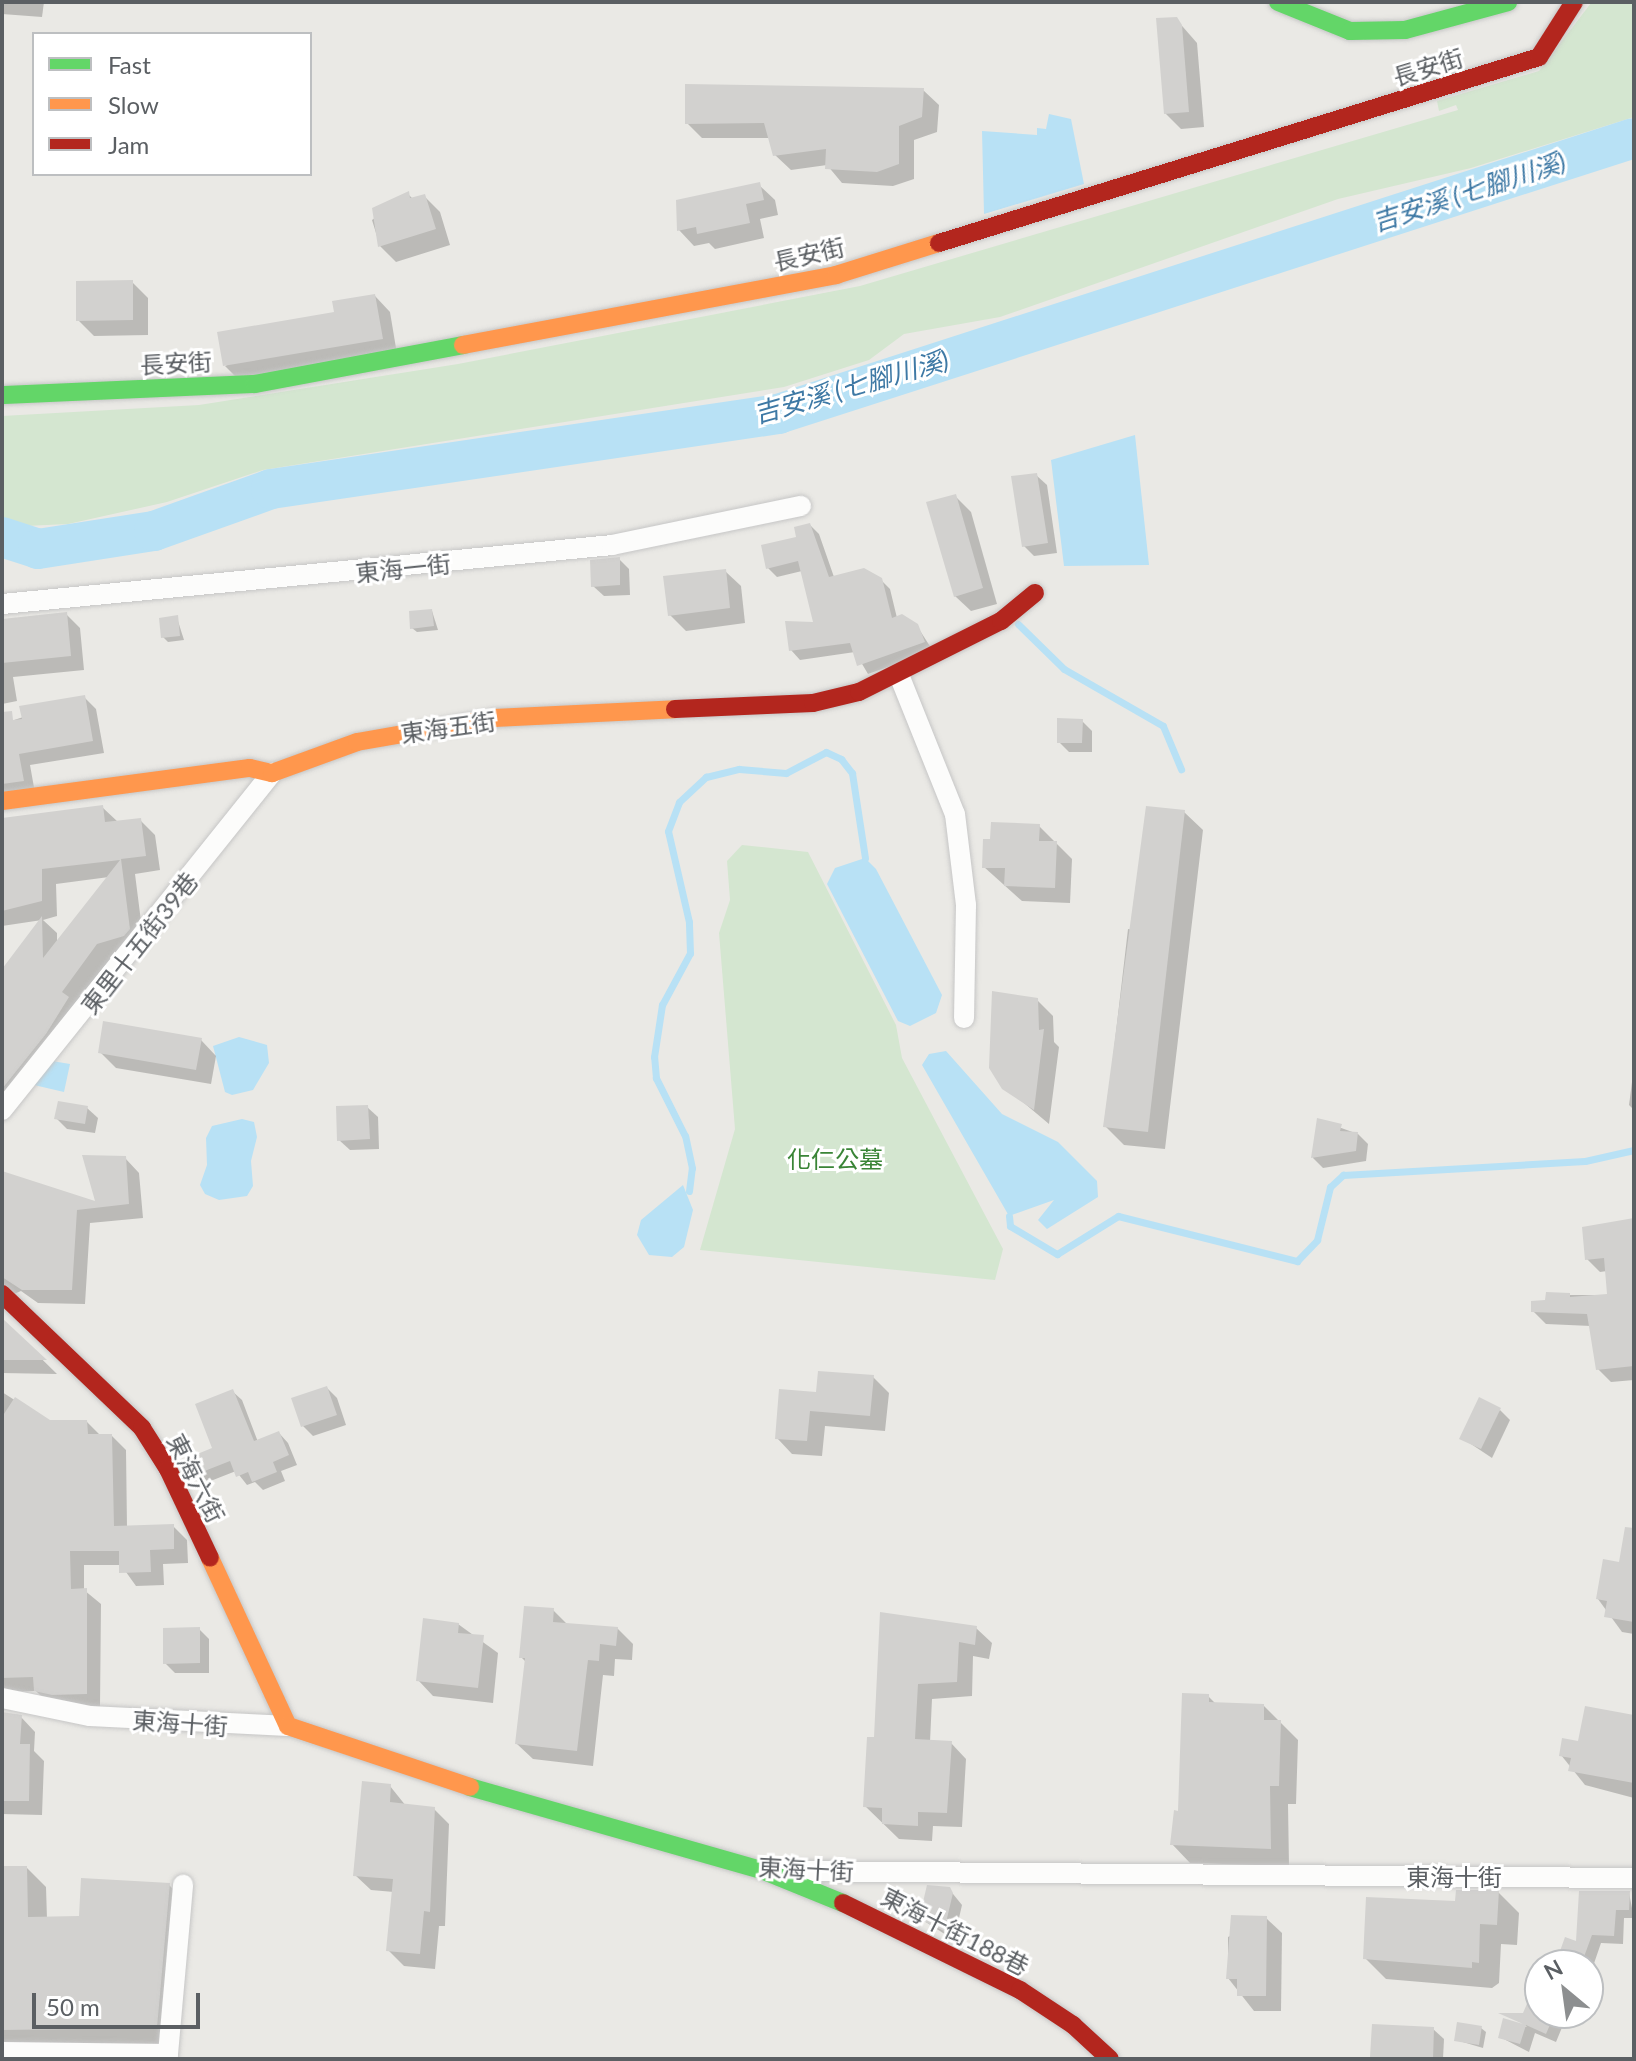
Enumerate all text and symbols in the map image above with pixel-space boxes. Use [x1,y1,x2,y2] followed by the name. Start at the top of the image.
[32,32,312,176] legend
[1389,43,1467,91] street label: 長安街
[108,50,151,79] text: Fast
[108,90,159,119] text: Slow
[108,130,149,159] text: Jam
[1368,146,1570,238] water label: 吉安溪 (七腳川溪)
[771,232,847,276] street label: 長安街
[750,344,952,430] water label: 吉安溪 (七腳川溪)
[139,347,213,379] street label: 長安街
[354,549,452,587] street label: 東海一街
[398,706,498,748] street label: 東海五街
[75,866,203,1020] street label: 東里十五街39巷
[787,1145,883,1173] park label: 化仁公墓
[161,1429,231,1527] street label: 東海六街
[131,1705,229,1741] street label: 東海十街
[757,1852,855,1886] street label: 東海十街
[1406,1863,1502,1891] street label: 東海十街
[876,1881,1034,1981] street label: 東海十街188巷
[1524,1949,1604,2029] north arrow
[1539,1953,1567,1985] text: N
[36,1977,204,2027] scale bar
[46,1992,100,2021] text: 50 m

